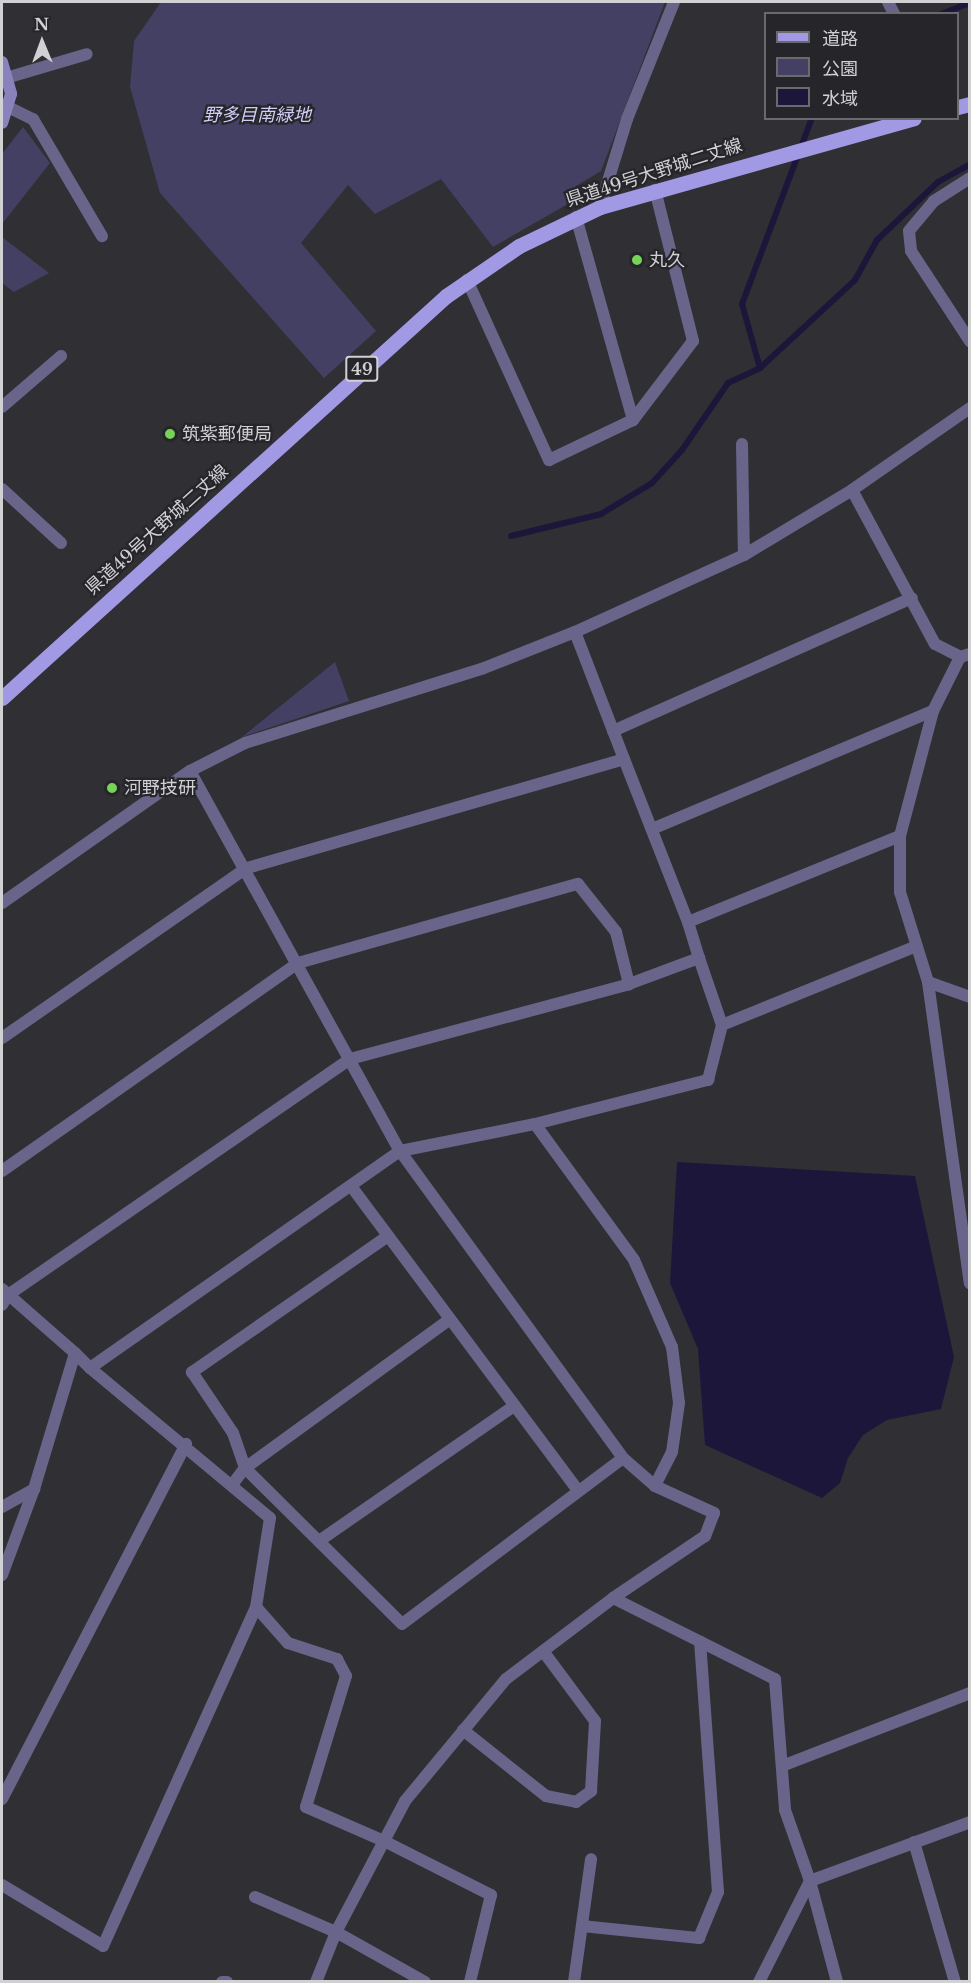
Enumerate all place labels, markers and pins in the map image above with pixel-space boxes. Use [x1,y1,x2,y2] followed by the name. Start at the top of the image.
[649,249,685,271] place label: 丸久
[630,253,644,267] marker: 丸久
[182,423,272,445] place label: 筑紫郵便局
[163,427,177,441] marker: 筑紫郵便局
[124,777,196,799] place label: 河野技研
[105,781,119,795] marker: 河野技研

